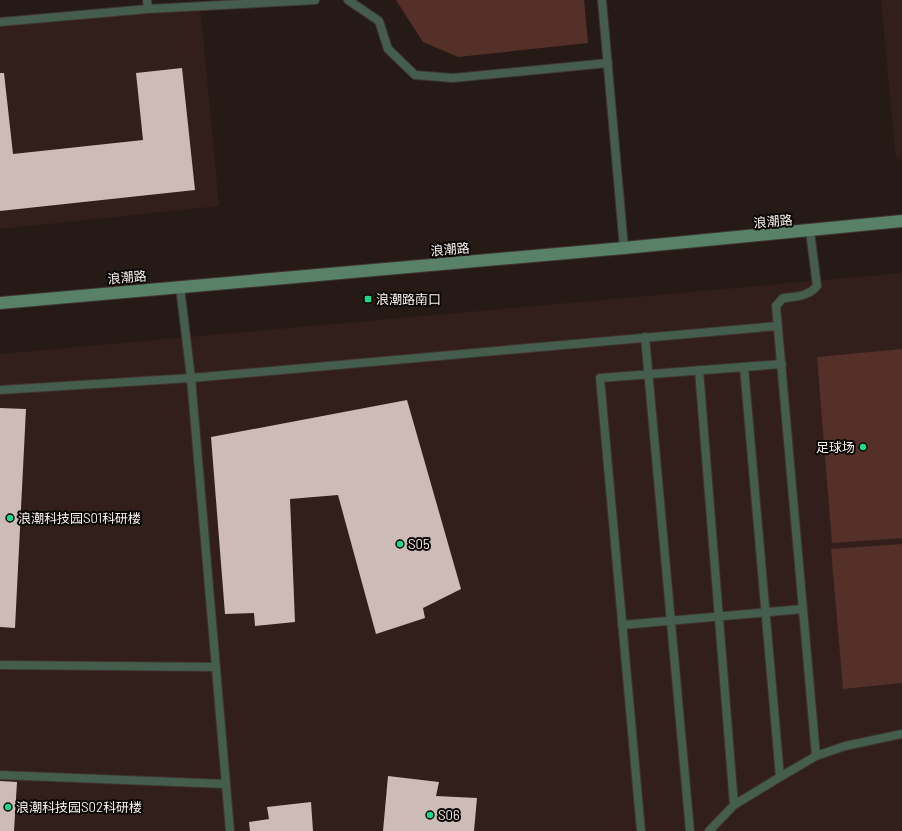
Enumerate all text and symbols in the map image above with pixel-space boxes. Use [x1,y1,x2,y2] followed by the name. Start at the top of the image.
[753,211,793,231] street label: 浪潮路
[430,239,470,259] street label: 浪潮路
[107,267,147,287] street label: 浪潮路
[376,291,441,307] place label: 浪潮路南口
[363,294,373,304] marker: 浪潮路南口
[816,439,855,455] place label: 足球场
[858,442,868,452] marker: 足球场
[18,510,141,526] place label: 浪潮科技园S01科研楼
[5,513,15,523] marker: 浪潮科技园S01科研楼
[408,536,430,552] place label: S05
[395,539,405,549] marker: S05
[16,799,142,815] place label: 浪潮科技园S02科研楼
[3,802,13,812] marker: 浪潮科技园S02科研楼
[438,807,460,823] place label: S06
[425,810,435,820] marker: S06

